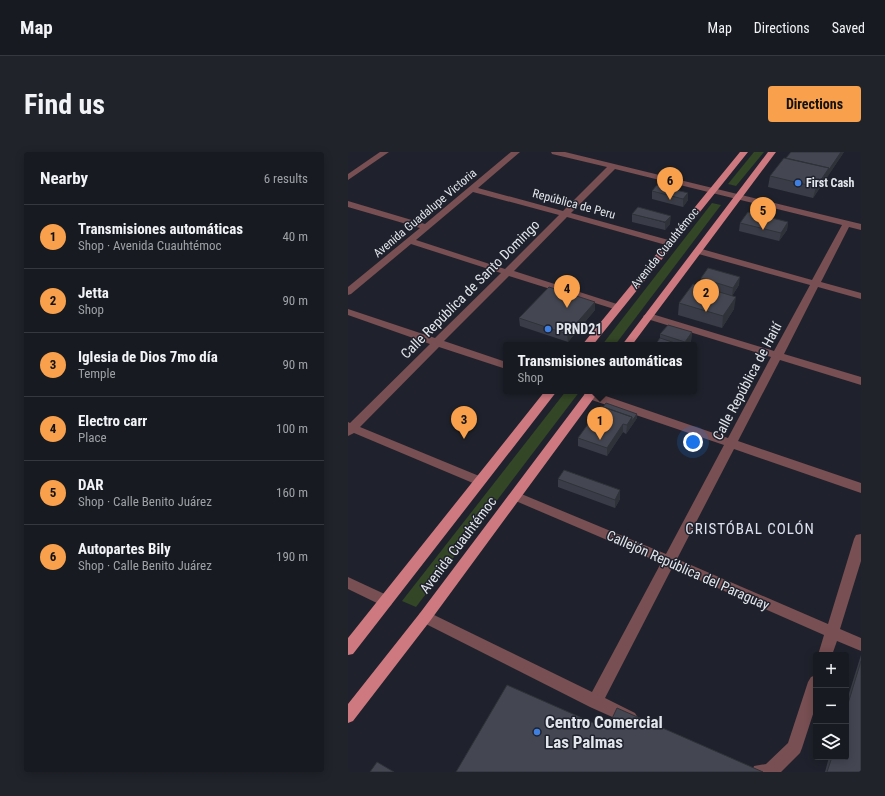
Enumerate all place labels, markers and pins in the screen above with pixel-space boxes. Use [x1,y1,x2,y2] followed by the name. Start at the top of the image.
[657,167,683,200] pin: 6
[806,176,855,190] place label: First Cash
[793,178,803,188] marker: First Cash
[750,197,776,230] pin: 5
[554,275,580,308] pin: 4
[693,279,719,312] pin: 2
[556,321,602,337] place label: PRND21
[543,324,553,334] marker: PRND21
[451,406,477,439] pin: 3
[587,407,613,440] pin: 1
[545,712,663,752] place label: Centro Comercial Las Palmas
[532,727,542,737] marker: Centro Comercial Las Palmas

